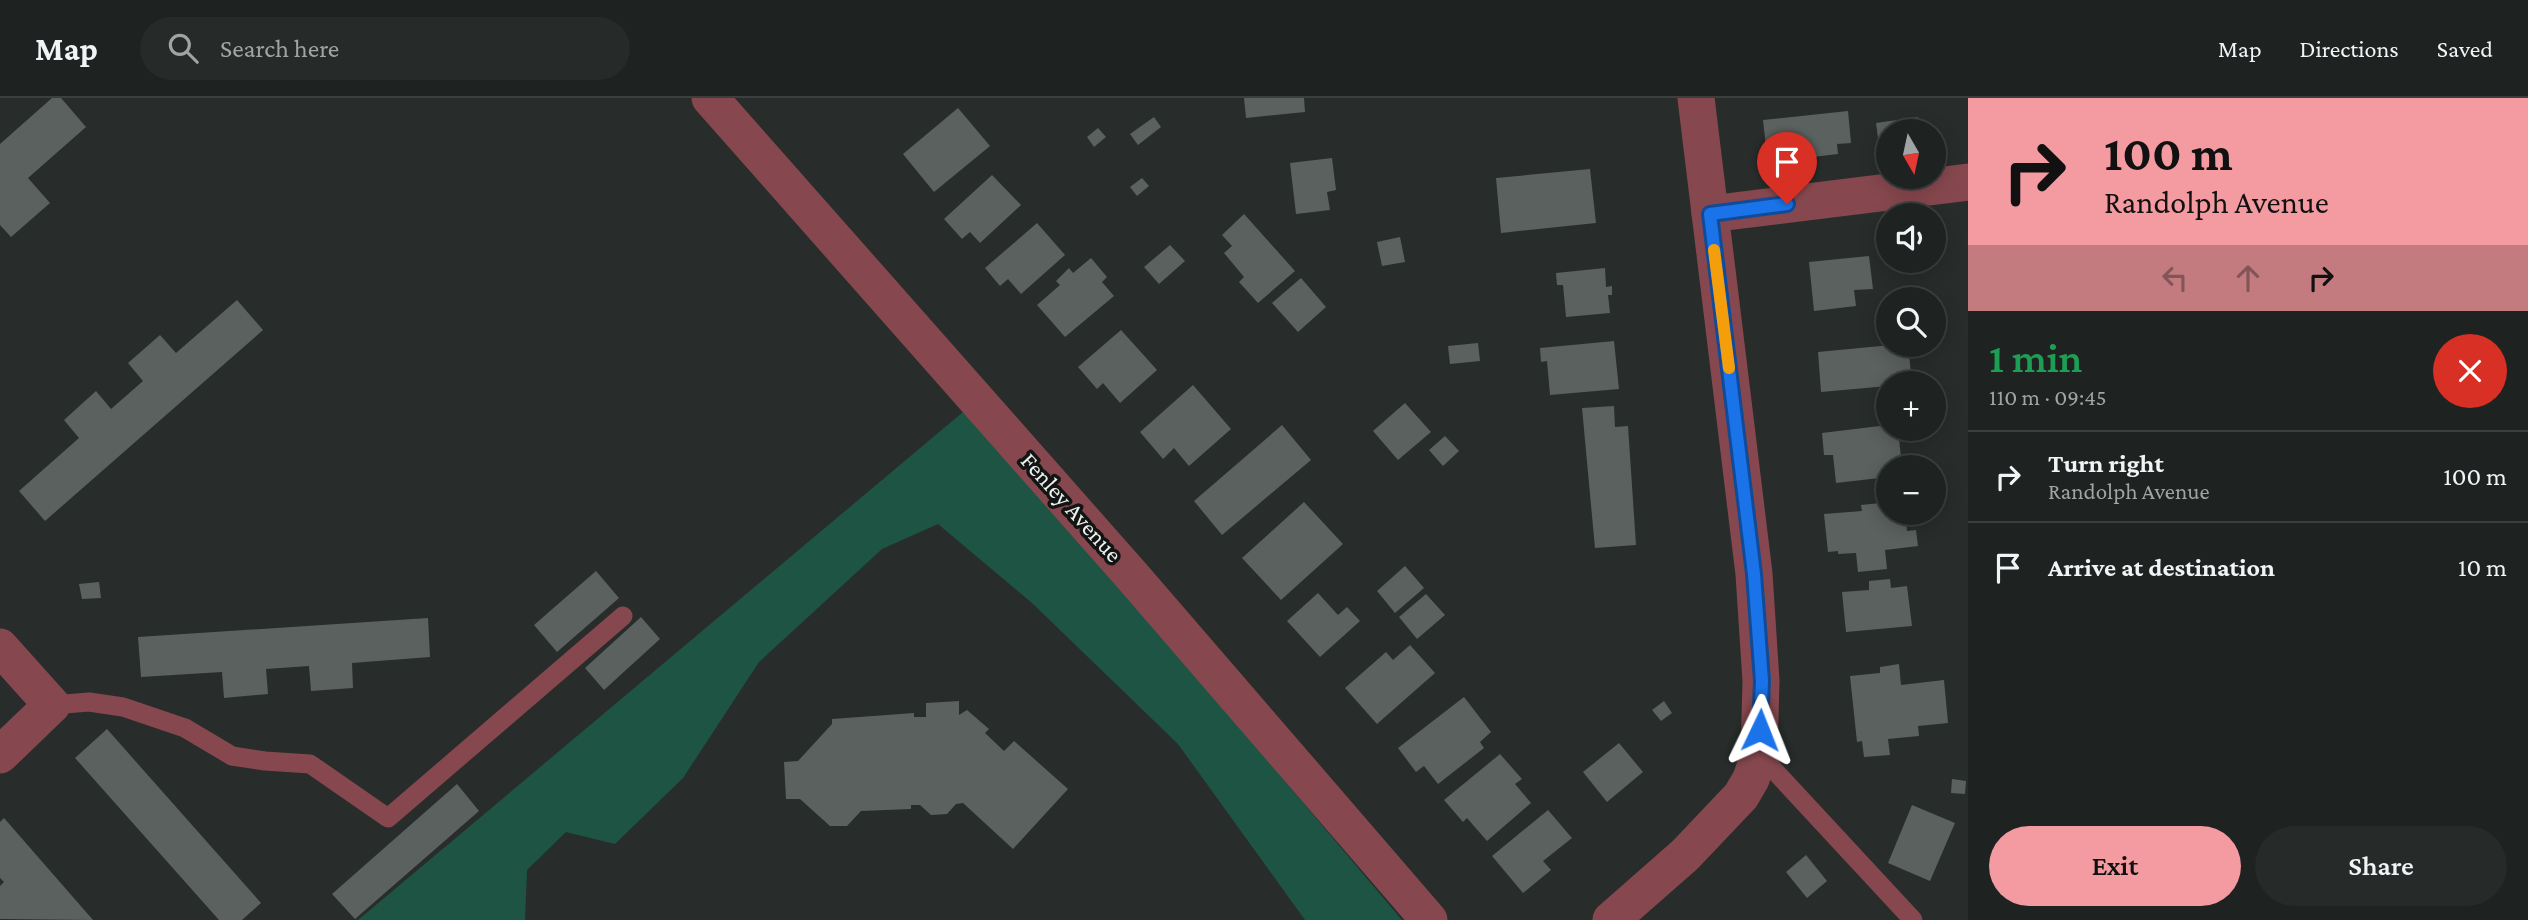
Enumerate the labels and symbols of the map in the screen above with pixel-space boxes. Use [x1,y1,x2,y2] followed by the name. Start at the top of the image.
[1876,119,1946,189] north arrow
[1757,132,1817,204] pin
[1016,447,1128,567] street label: Fenley Avenue
[1723,693,1797,767] position arrow

